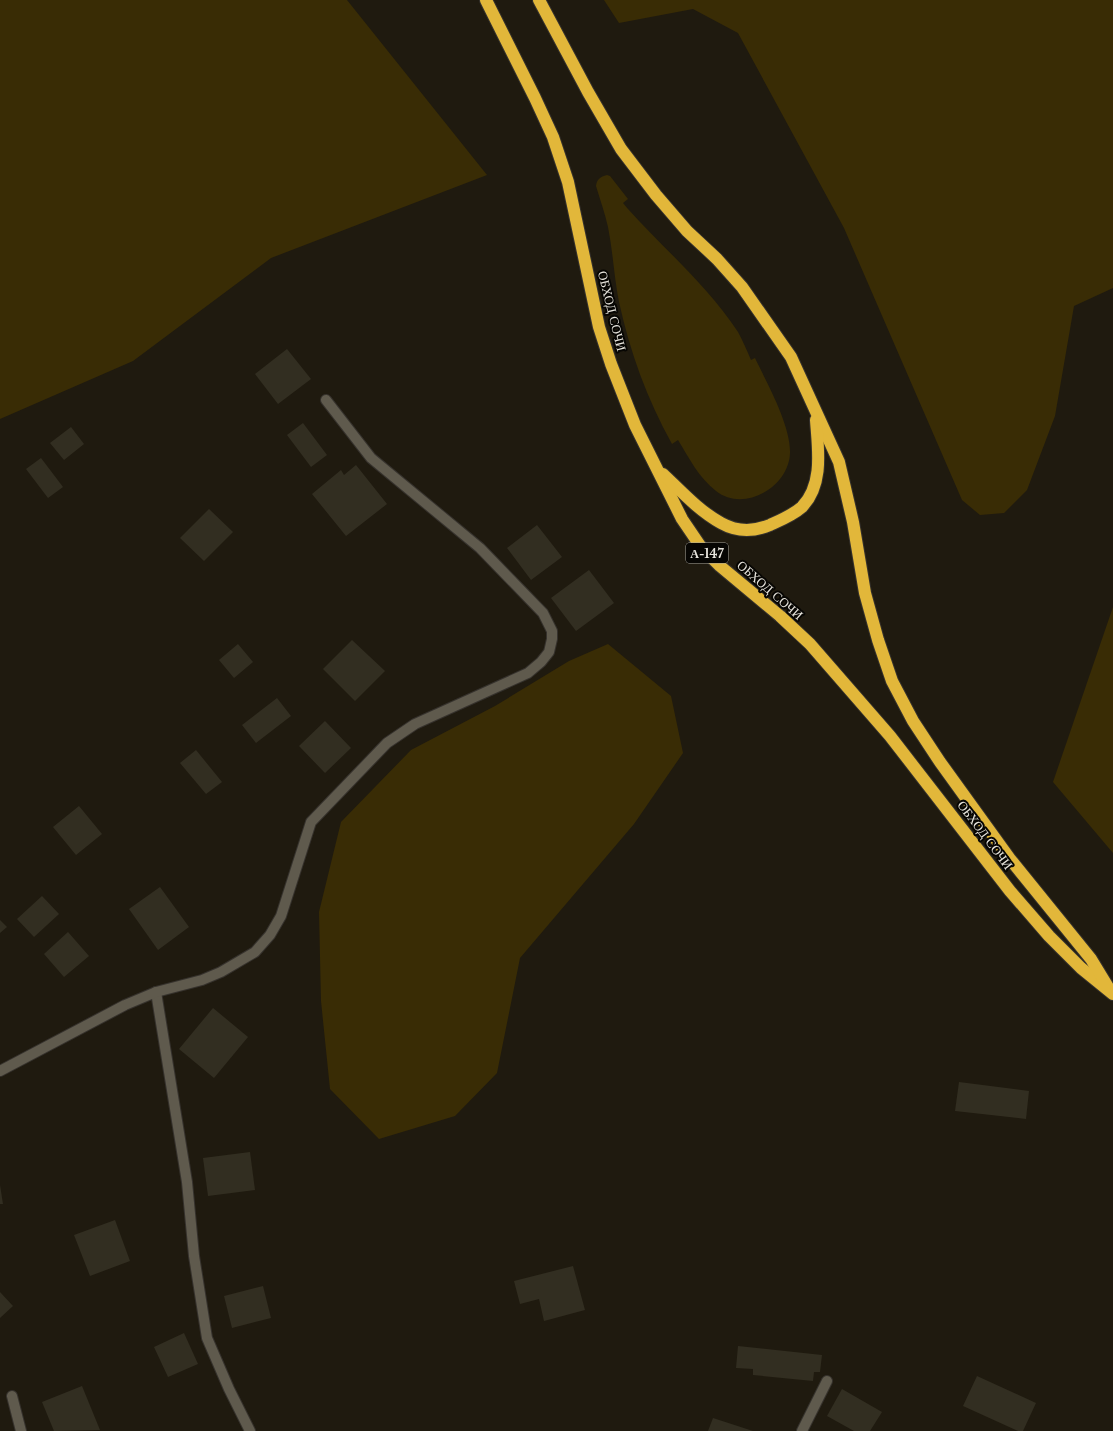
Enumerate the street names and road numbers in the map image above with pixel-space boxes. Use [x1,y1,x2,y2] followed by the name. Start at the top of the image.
[594,269,630,353] street label: ОБХОД СОЧИ
[686,543,728,563] road number: А-147
[733,557,807,623] street label: ОБХОД СОЧИ
[953,797,1017,873] street label: ОБХОД СОЧИ

